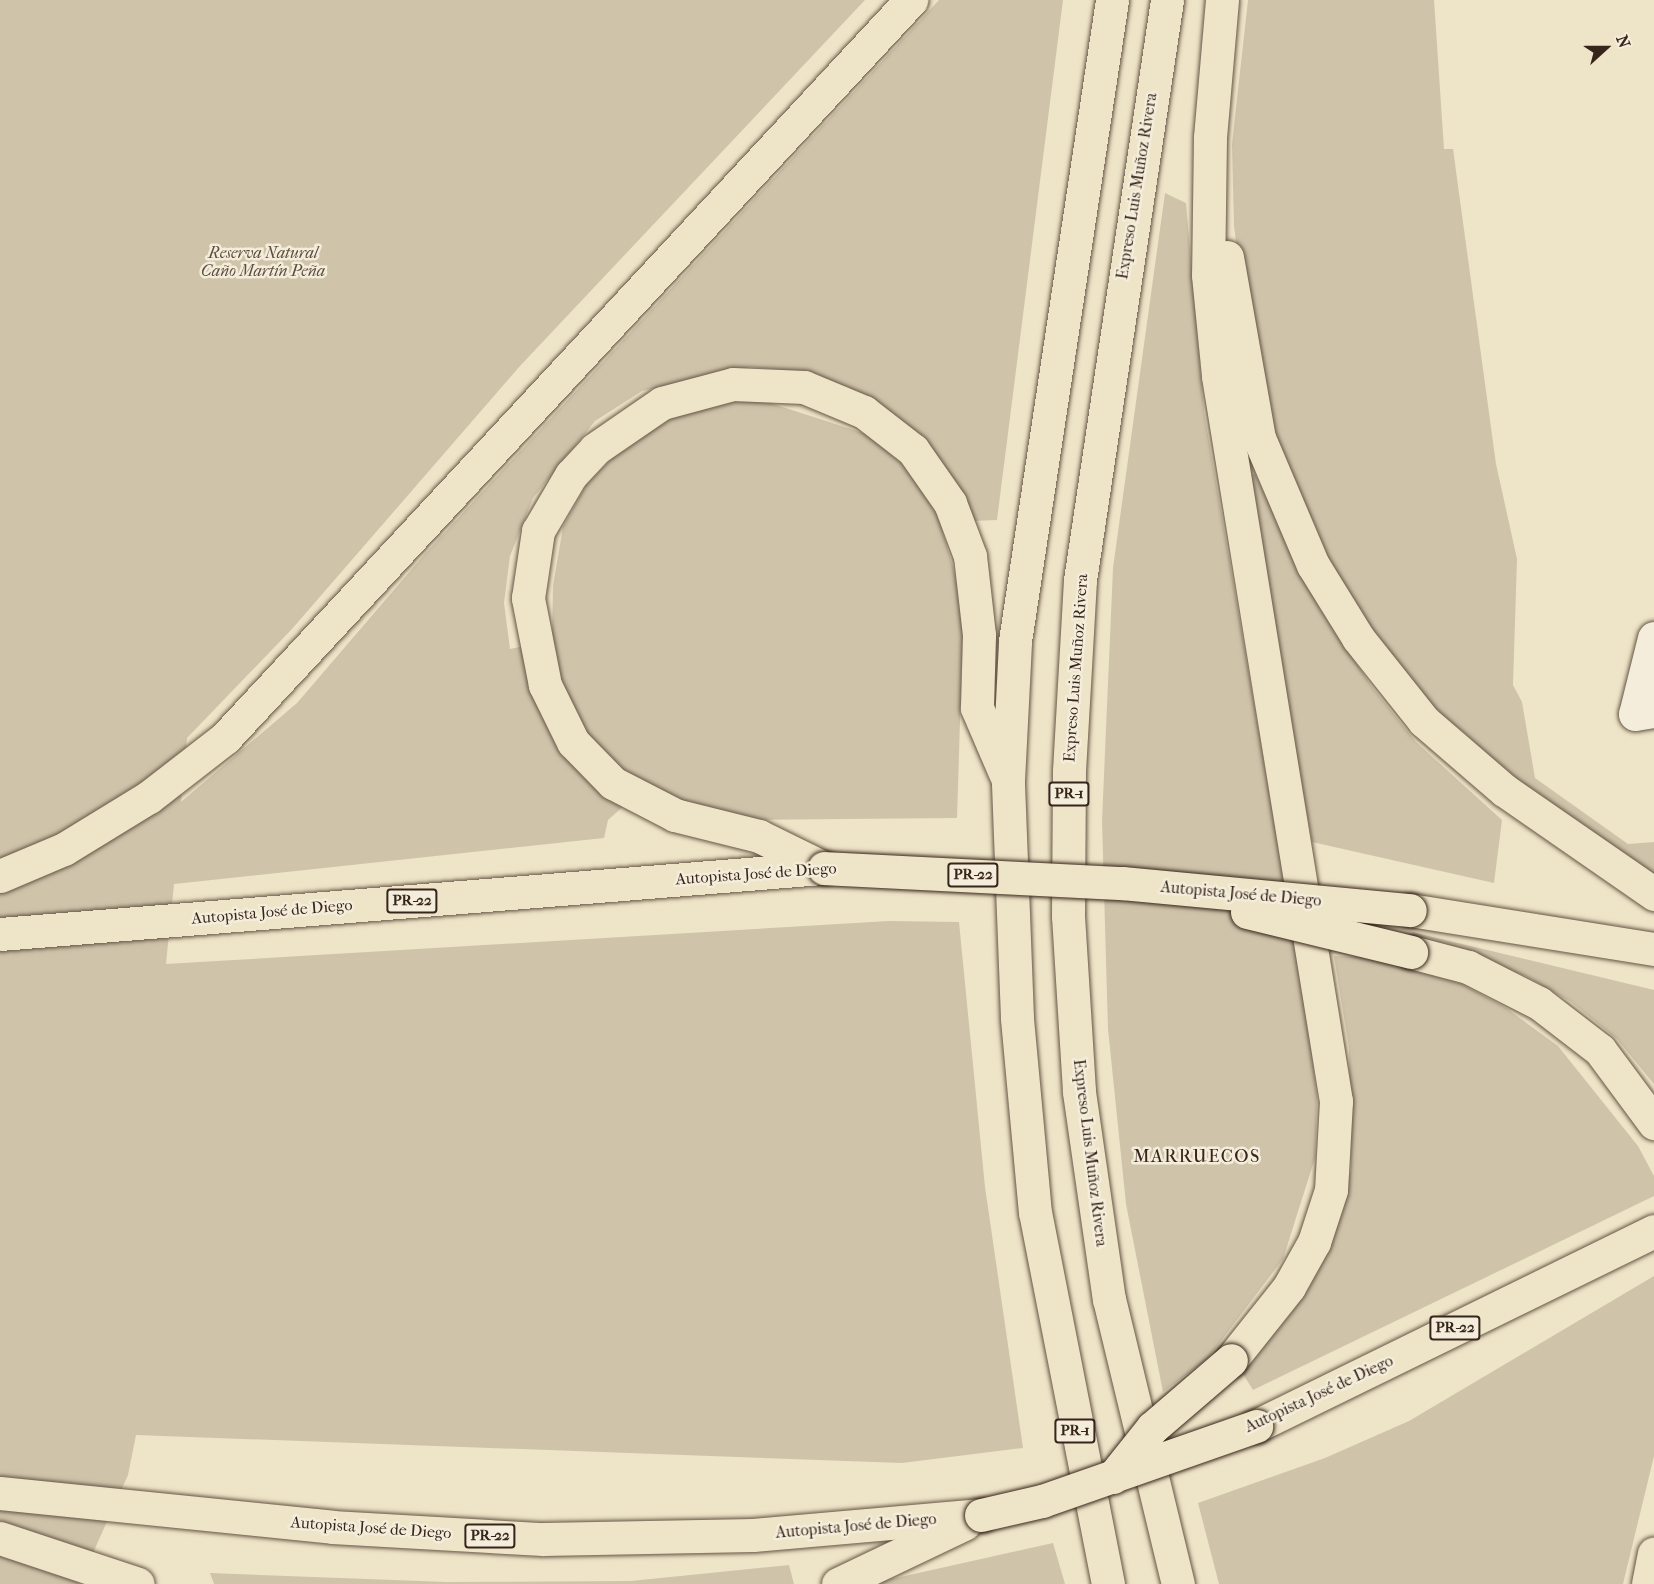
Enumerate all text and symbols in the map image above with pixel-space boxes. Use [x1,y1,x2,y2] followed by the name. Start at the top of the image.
[1576,18,1636,78] north arrow
[1612,32,1634,50] text: N
[1113,91,1161,281] street label: Expreso Luis Muñoz Rivera
[201,243,325,281] park label: Reserva Natural Caño Martín Peña
[1060,573,1092,763] street label: Expreso Luis Muñoz Rivera
[1048,782,1090,806] road number: PR-1
[675,859,837,889] street label: Autopista José de Diego
[946,863,1000,887] road number: PR-22
[1160,877,1322,911] street label: Autopista José de Diego
[385,889,439,913] road number: PR-22
[191,895,353,929] street label: Autopista José de Diego
[1069,1058,1111,1248] street label: Expreso Luis Muñoz Rivera
[1133,1146,1261,1168] district label: MARRUECOS
[1428,1316,1482,1340] road number: PR-22
[1242,1351,1396,1437] street label: Autopista José de Diego
[1054,1419,1096,1443] road number: PR-1
[775,1509,937,1543] street label: Autopista José de Diego
[290,1513,452,1543] street label: Autopista José de Diego
[463,1524,517,1548] road number: PR-22

